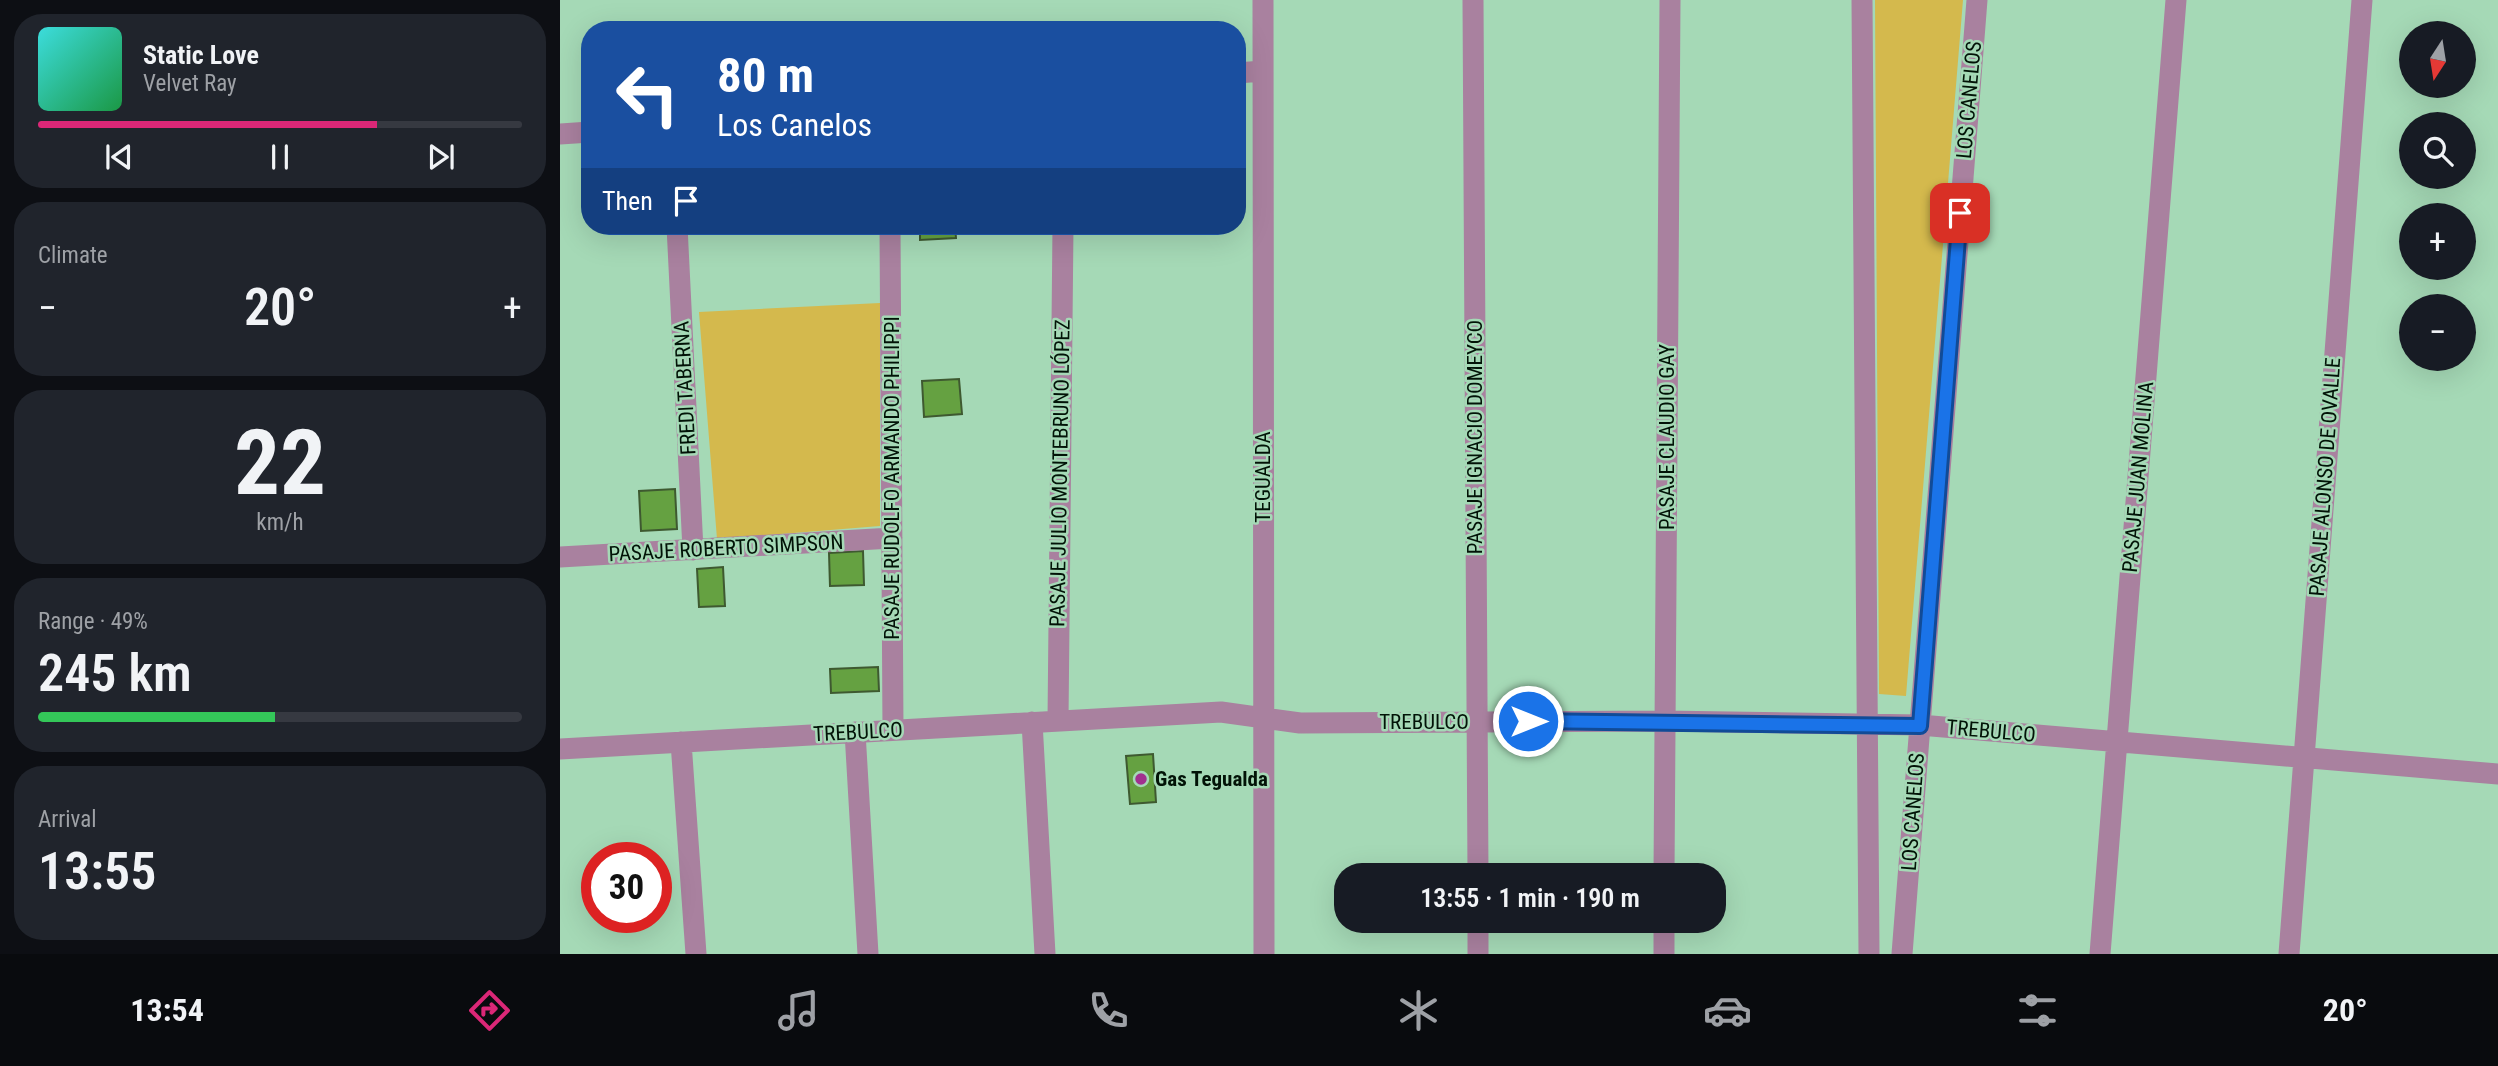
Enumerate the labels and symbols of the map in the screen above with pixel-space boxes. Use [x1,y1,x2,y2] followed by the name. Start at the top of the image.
[2399,21,2476,98] north arrow
[1952,40,1986,160] street label: LOS CANELOS
[1930,183,1990,243] pin
[880,316,904,640] street label: PASAJE RUDOLFO ARMANDO PHILIPPI
[1045,319,1075,627] street label: PASAJE JULIO MONTEBRUNO LÓPEZ
[1463,320,1487,554] street label: PASAJE IGNACIO DOMEYCO
[670,321,700,455] street label: FREDI TABERNA
[1655,344,1679,530] street label: PASAJE CLAUDIO GAY
[2305,357,2345,597] street label: PASAJE ALONSO DE OVALLE
[2118,381,2158,573] street label: PASAJE JUAN MOLINA
[1251,431,1275,523] street label: TEGUALDA
[608,530,844,566] street label: PASAJE ROBERTO SIMPSON
[1491,684,1565,758] position arrow
[1379,710,1469,734] street label: TREBULCO
[1945,715,2037,747] street label: TREBULCO
[813,718,903,746] street label: TREBULCO
[1897,752,1929,872] street label: LOS CANELOS
[1155,767,1268,791] place label: Gas Tegualda
[1133,771,1149,787] marker: Gas Tegualda
[581,842,672,933] speed limit sign: 30

